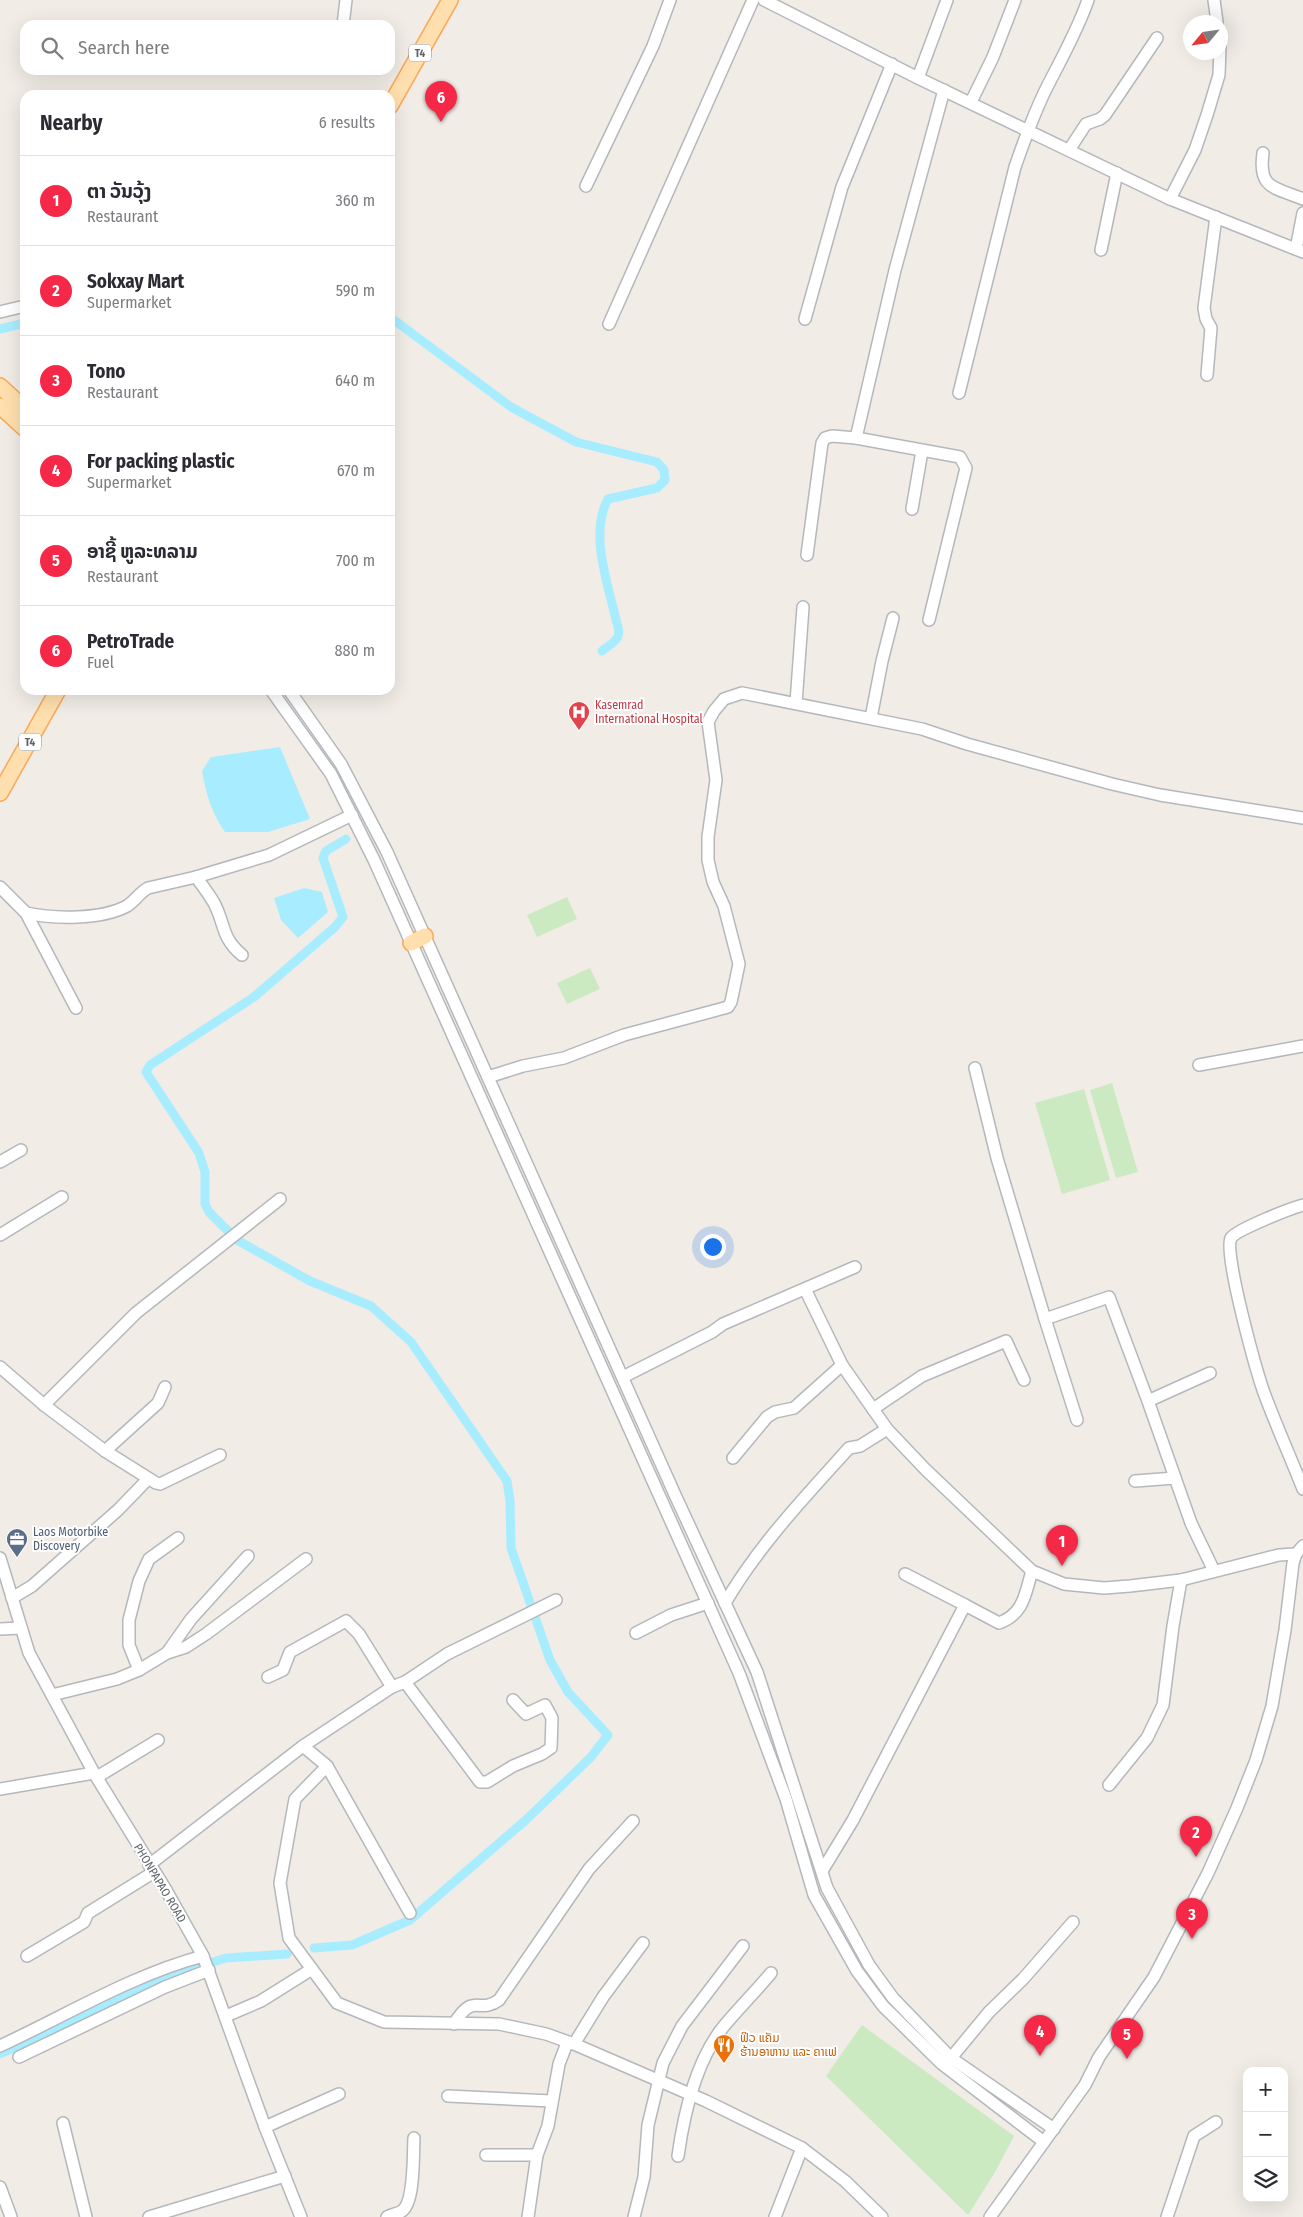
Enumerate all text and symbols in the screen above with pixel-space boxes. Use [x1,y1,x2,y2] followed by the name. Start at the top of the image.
[1183,15,1228,60] north arrow
[20,20,395,75] search box
[38,34,66,62] icon: search
[78,36,170,59] text: Search here
[409,44,431,62] road number: T4
[425,81,457,122] pin: 6
[40,110,102,136] text: Nearby
[319,113,375,132] text: 6 results
[87,180,151,203] text: ຕາ ວັນວຸ້ງ
[53,191,59,210] text: 1
[335,191,375,210] text: 360 m
[87,207,158,226] text: Restaurant
[87,270,184,293] text: Sokxay Mart
[52,281,60,300] text: 2
[336,281,375,300] text: 590 m
[87,293,171,312] text: Supermarket
[87,360,126,383] text: Tono
[52,371,60,390] text: 3
[335,371,375,390] text: 640 m
[87,383,158,402] text: Restaurant
[87,450,235,473] text: For packing plastic
[52,461,60,480] text: 4
[337,461,375,480] text: 670 m
[87,473,171,492] text: Supermarket
[87,540,198,563] text: ອາຊີ້ ຫູລະທລາມ
[52,551,60,570] text: 5
[336,551,375,570] text: 700 m
[87,567,158,586] text: Restaurant
[87,630,174,653] text: PetroTrade
[52,641,60,660] text: 6
[335,641,375,660] text: 880 m
[87,653,114,672] text: Fuel
[595,698,703,726] place label: Kasemrad International Hospital
[567,700,591,731] hospital icon: Kasemrad International Hospital
[19,734,41,750] road number: T4
[700,1234,726,1260] your location
[33,1525,108,1553] place label: Laos Motorbike Discovery
[1046,1525,1078,1566] pin: 1
[5,1527,29,1558] office icon: Laos Motorbike Discovery
[1180,1816,1212,1857] pin: 2
[131,1841,189,1925] street label: PHONPAPAO ROAD
[1176,1898,1208,1939] pin: 3
[1024,2015,1056,2056] pin: 4
[1111,2018,1143,2059] pin: 5
[740,2031,837,2059] place label: ຟິວ ແຄັມ ຮ້ານອາຫານ ແລະ ຄາເຟ
[712,2033,736,2064] restaurant icon: ຟິວ ແຄັມ ຮ້ານອາຫານ ແລະ ຄາເຟ
[1243,2067,1288,2202] map controls
[1243,2067,1288,2112] button: +
[1243,2112,1288,2157] button: −
[1243,2157,1288,2202] button: layers

